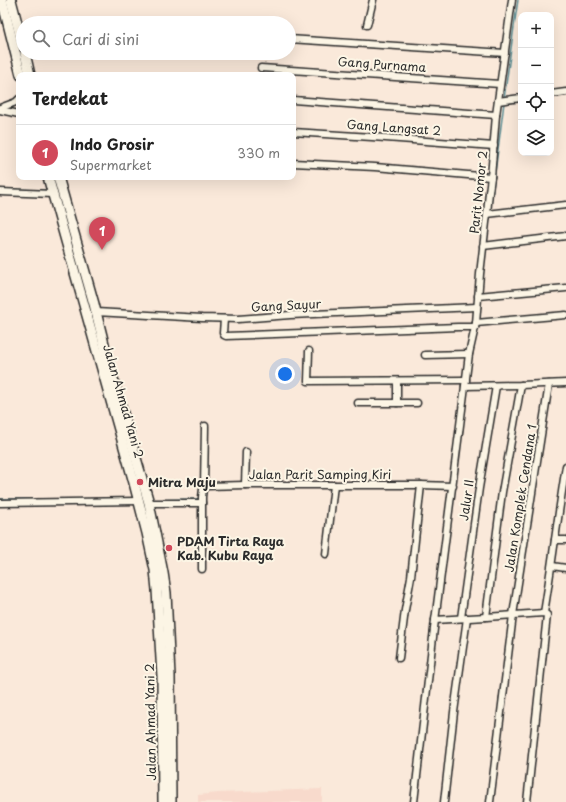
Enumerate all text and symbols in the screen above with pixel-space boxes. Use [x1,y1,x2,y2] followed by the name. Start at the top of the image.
[518,12,554,156] map controls
[518,12,554,48] button: +
[16,16,296,60] search box
[30,27,52,49] icon: search
[62,27,139,50] text: Cari di sini
[518,48,554,84] button: −
[337,52,427,76] street label: Gang Purnama
[518,84,554,120] button: locate
[32,85,108,111] text: Terdekat
[346,115,442,139] street label: Gang Langsat 2
[518,120,554,156] button: layers
[70,132,154,155] text: Indo Grosir
[42,143,48,162] text: 1
[237,143,280,162] text: 330 m
[465,150,491,234] street label: Parit Nomor 2
[70,155,152,174] text: Supermarket
[89,217,115,250] pin: 1
[250,294,322,316] street label: Gang Sayur
[99,342,149,460] street label: Jalan Ahmad Yani 2
[275,364,295,384] your location
[499,423,541,573] street label: Jalan Komplek Cendana 1
[249,465,391,483] street label: Jalan Parit Samping Kiri
[148,473,216,491] place label: Mitra Maju
[135,477,145,487] marker: Mitra Maju
[454,478,478,522] street label: Jalur II
[177,532,285,564] place label: PDAM Tirta Raya Kab. Kubu Raya
[164,543,174,553] marker: PDAM Tirta Raya Kab. Kubu Raya
[140,663,160,781] street label: Jalan Ahmad Yani 2

